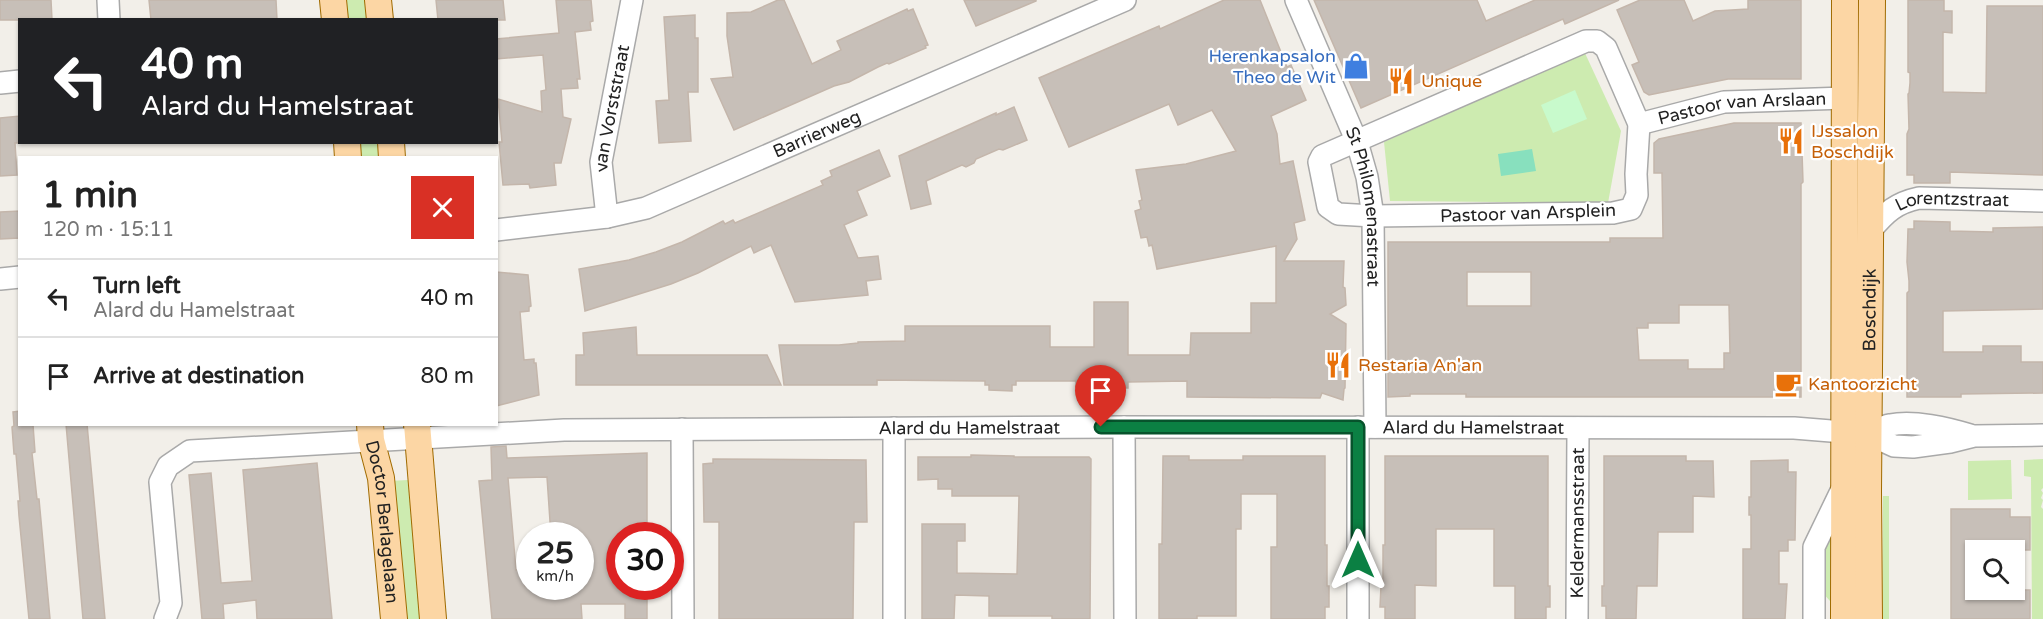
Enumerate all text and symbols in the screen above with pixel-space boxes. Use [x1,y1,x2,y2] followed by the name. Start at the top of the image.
[141,39,243,90] text: 40 m
[42,42,120,120] icon: left
[590,43,634,173] street label: van Vorststraat
[1208,45,1336,88] place label: Herenkapsalon Theo de Wit
[1341,51,1371,81] shop icon: Herenkapsalon Theo de Wit
[1386,66,1416,96] restaurant icon: Unique
[1421,70,1482,92] place label: Unique
[1655,88,1827,130] street label: Pastoor van Arslaan
[141,90,414,123] text: Alard du Hamelstraat
[769,105,864,163] street label: Barrierweg
[1811,120,1894,163] place label: IJssalon Boschdijk
[1341,123,1385,287] street label: St Philomenastraat
[1776,126,1806,156] restaurant icon: IJssalon Boschdijk
[42,174,138,217] text: 1 min
[411,176,474,239] button: close
[1892,187,2009,216] street label: Lorentzstraat
[1440,199,1616,227] street label: Pastoor van Arsplein
[42,218,174,242] text: 120 m · 15:11
[1858,268,1881,351] street label: Boschdijk
[93,273,181,299] text: Turn left
[42,282,75,315] icon: left
[420,285,474,311] text: 40 m
[93,299,295,323] text: Alard du Hamelstraat
[1323,350,1353,380] restaurant icon: Restaria An'an
[1358,354,1482,376] place label: Restaria An'an
[42,360,75,393] icon: arrive
[93,363,304,389] text: Arrive at destination
[420,363,474,389] text: 80 m
[1075,365,1126,427] pin
[1773,369,1803,399] cafe icon: Kantoorzicht
[1808,373,1917,395] place label: Kantoorzicht
[1084,374,1117,407] icon: arrive
[878,416,1060,439] street label: Alard du Hamelstraat
[1382,416,1564,439] street label: Alard du Hamelstraat
[361,438,404,604] street label: Doctor Berlagelaan
[1566,447,1589,598] street label: Keldermansstraat
[606,522,684,600] speed limit sign: 30
[1326,528,1390,592] position arrow
[536,535,574,572] text: 25
[1965,540,2025,600] map controls
[1965,540,2025,600] button: search
[536,567,574,585] text: km/h

